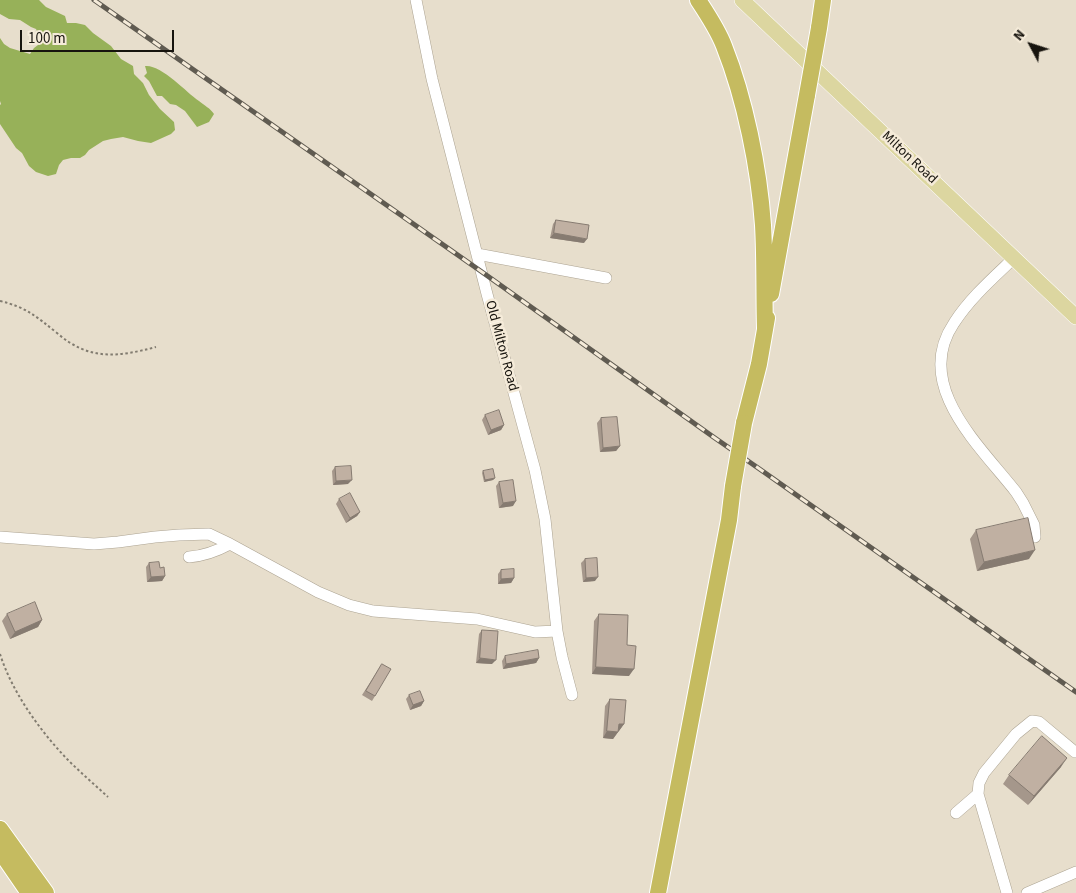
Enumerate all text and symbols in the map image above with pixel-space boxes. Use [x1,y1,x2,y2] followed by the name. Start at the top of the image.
[22,20,176,52] scale bar
[1006,20,1056,70] north arrow
[1009,25,1030,45] text: N
[28,28,66,49] text: 100 m
[878,128,940,188] street label: Milton Road
[481,299,521,393] street label: Old Milton Road

